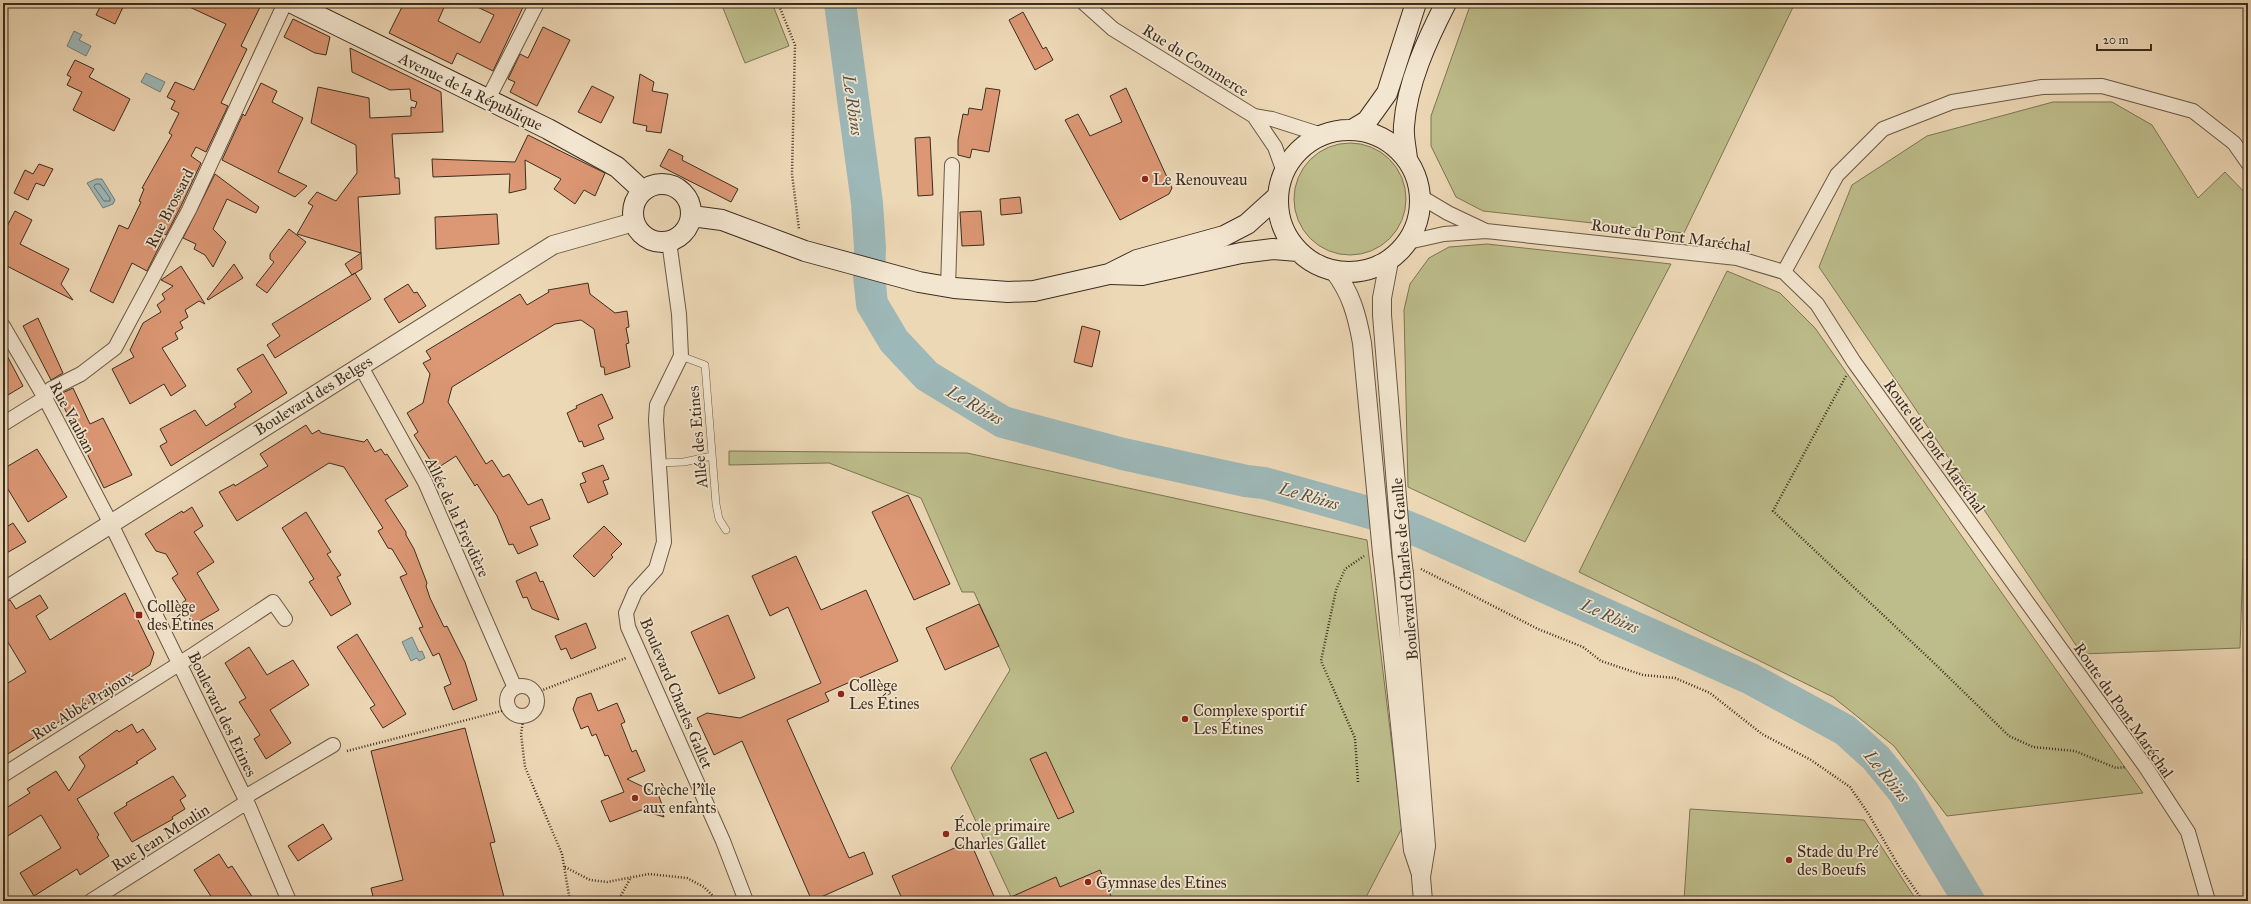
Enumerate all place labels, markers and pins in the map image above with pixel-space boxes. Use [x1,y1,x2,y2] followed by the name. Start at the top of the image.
[1153,170,1248,189] place label: Le Renouveau
[1140,174,1150,184] marker: Le Renouveau
[147,597,214,634] place label: Collège des Étines
[134,610,144,620] marker: Collège des Étines
[849,676,920,713] place label: Collège Les Étines
[836,689,846,699] marker: Collège Les Étines
[1193,701,1307,738] place label: Complexe sportif Les Étines
[1180,714,1190,724] marker: Complexe sportif Les Étines
[643,780,717,817] place label: Crèche l'île aux enfants
[630,793,640,803] marker: Crèche l'île aux enfants
[954,814,1051,853] place label: École primaire Charles Gallet
[941,829,951,839] marker: École primaire Charles Gallet
[1797,842,1879,879] place label: Stade du Pré des Boeufs
[1784,855,1794,865] marker: Stade du Pré des Boeufs
[1096,873,1227,892] place label: Gymnase des Etines
[1083,877,1093,887] marker: Gymnase des Etines

